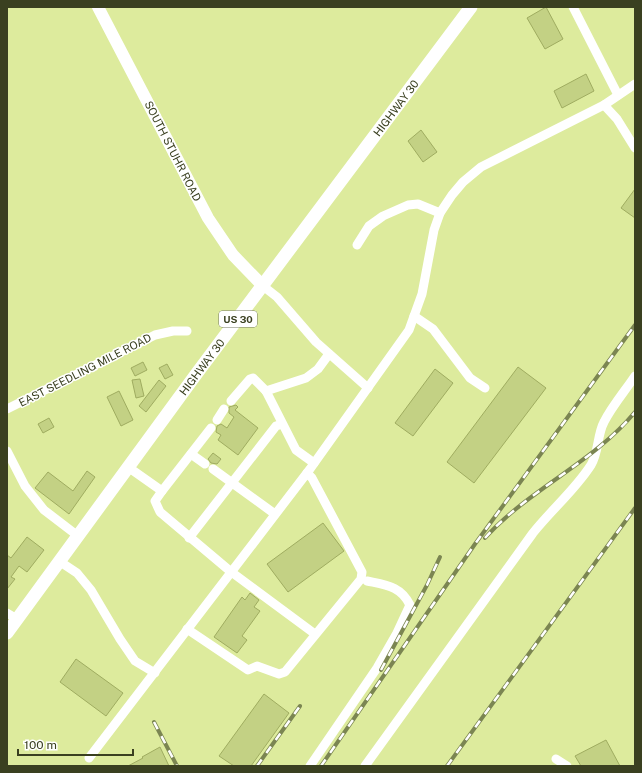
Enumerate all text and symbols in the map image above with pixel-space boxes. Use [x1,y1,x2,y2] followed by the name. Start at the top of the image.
[371,77,421,138] street label: HIGHWAY 30
[142,99,204,203] street label: SOUTH STUHR ROAD
[219,311,257,327] road number: US 30
[17,331,154,409] street label: EAST SEEDLING MILE ROAD
[177,336,227,397] street label: HIGHWAY 30
[18,731,133,757] scale bar
[24,738,57,752] text: 100 m

